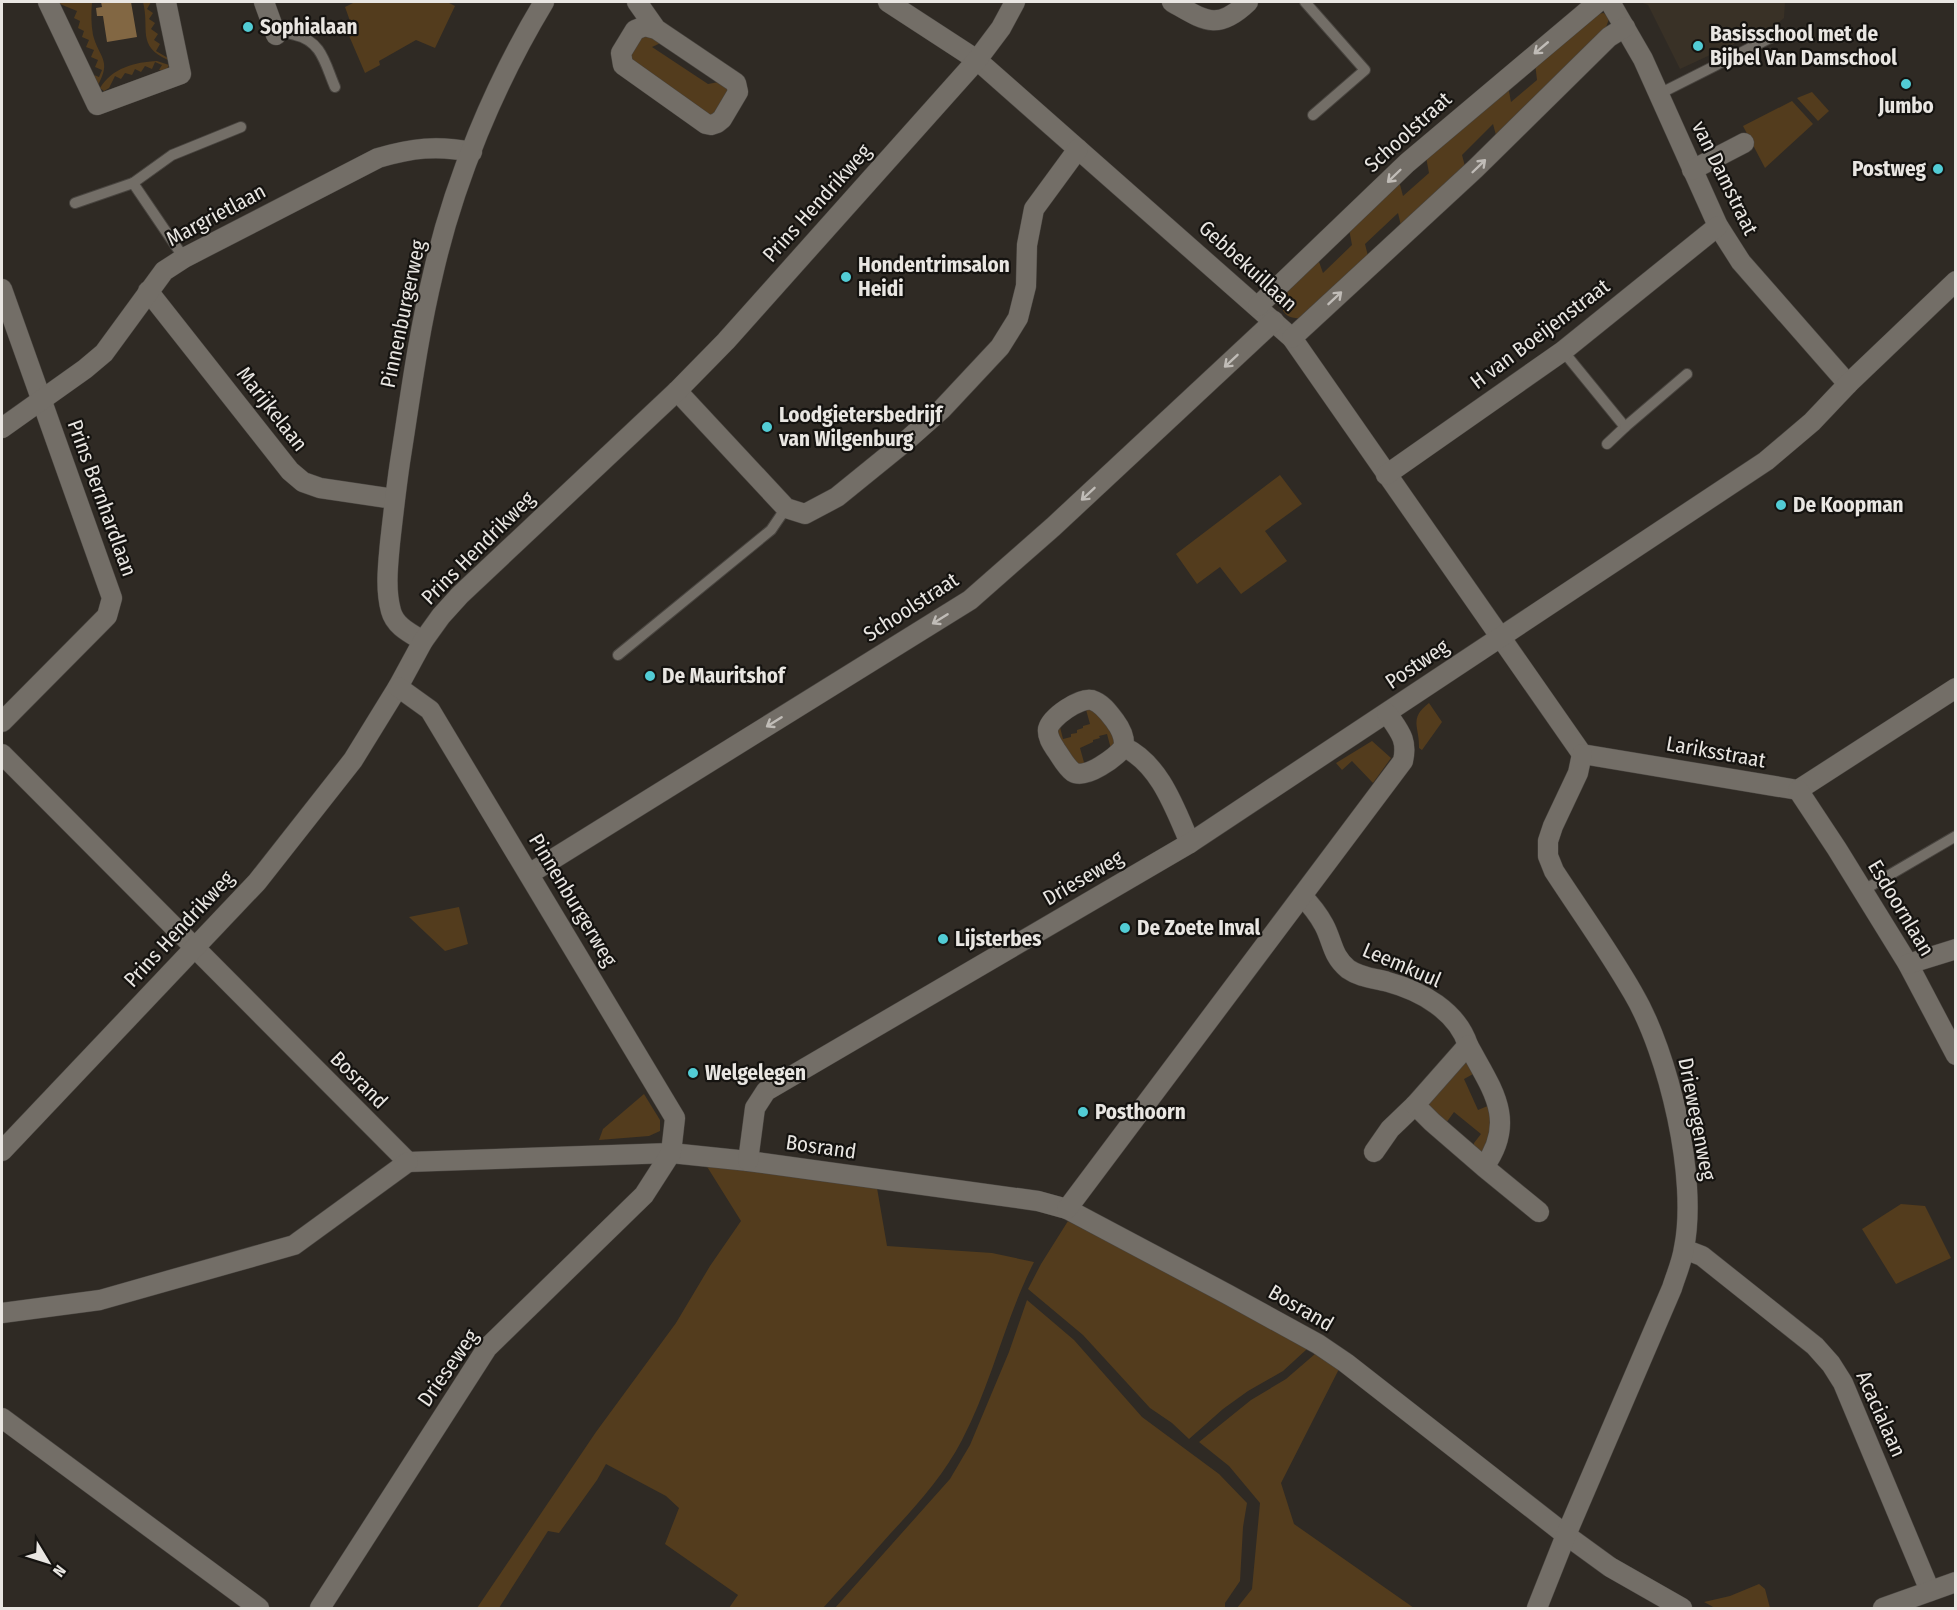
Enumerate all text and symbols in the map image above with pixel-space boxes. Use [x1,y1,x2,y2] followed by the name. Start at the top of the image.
[260,14,358,40] place label: Sophialaan
[241,20,255,34] marker: Sophialaan
[1710,21,1897,71] place label: Basisschool met de Bijbel Van Damschool
[1691,39,1705,53] marker: Basisschool met de Bijbel Van Damschool
[1534,41,1549,55] one-way arrow
[1899,77,1913,91] marker: Jumbo
[1359,86,1457,178] street label: Schoolstraat
[1877,93,1934,119] place label: Jumbo
[1686,117,1764,239] street label: van Damstraat
[757,138,877,267] street label: Prins Hendrikweg
[1852,156,1927,182] place label: Postweg
[1471,158,1486,173] one-way arrow
[1931,162,1945,176] marker: Postweg
[1386,168,1401,183] one-way arrow
[162,178,270,252] street label: Margrietlaan
[1193,215,1303,317] street label: Gebbekuillaan
[375,238,431,390] street label: Pinnenburgerweg
[858,252,1010,302] place label: Hondentrimsalon Heidi
[839,270,853,284] marker: Hondentrimsalon Heidi
[1465,273,1615,395] street label: H van Boeijenstraat
[1328,291,1343,305] one-way arrow
[1224,354,1239,368] one-way arrow
[231,362,313,456] street label: Marijkelaan
[778,402,944,452] place label: Loodgietersbedrijf van Wilgenburg
[62,416,142,580] street label: Prins Bernhardlaan
[760,420,774,434] marker: Loodgietersbedrijf van Wilgenburg
[416,486,540,610] street label: Prins Hendrikweg
[1081,487,1096,501] one-way arrow
[1793,492,1904,518] place label: De Koopman
[1774,498,1788,512] marker: De Koopman
[859,567,963,647] street label: Schoolstraat
[932,614,949,626] one-way arrow
[1380,633,1454,695] street label: Postweg
[662,663,787,689] place label: De Mauritshof
[643,669,657,683] marker: De Mauritshof
[766,717,783,729] one-way arrow
[1664,730,1768,774] street label: Lariksstraat
[523,829,623,971] street label: Pinnenburgerweg
[1038,845,1128,911] street label: Drieseweg
[1862,855,1940,961] street label: Esdoornlaan
[118,865,240,993] street label: Prins Hendrikweg
[1137,915,1261,941] place label: De Zoete Inval
[1118,921,1132,935] marker: De Zoete Inval
[955,926,1041,952] place label: Lijsterbes
[936,932,950,946] marker: Lijsterbes
[1359,937,1446,993] street label: Leemkuul
[325,1046,393,1114] street label: Bosrand
[1672,1056,1722,1183] street label: Driewegenweg
[705,1060,806,1086] place label: Welgelegen
[686,1066,700,1080] marker: Welgelegen
[1095,1099,1186,1125] place label: Posthoorn
[1076,1105,1090,1119] marker: Posthoorn
[784,1129,858,1165] street label: Bosrand
[1264,1279,1338,1337] street label: Bosrand
[412,1324,484,1412] street label: Drieseweg
[1851,1367,1911,1461] street label: Acacialaan
[18,1532,78,1592] north arrow
[49,1561,70,1581] text: N

